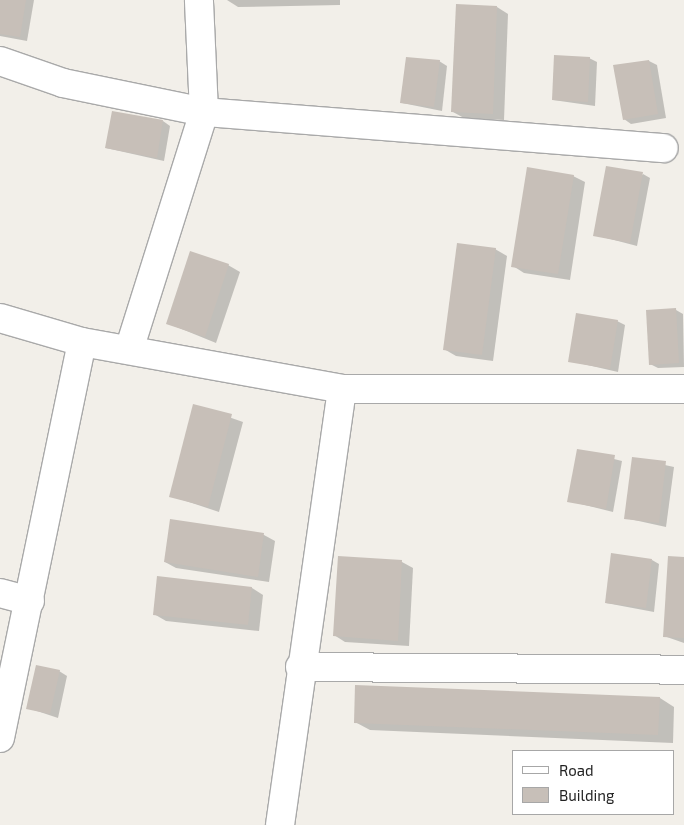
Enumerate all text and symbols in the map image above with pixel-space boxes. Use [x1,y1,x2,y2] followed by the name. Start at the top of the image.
[512,750,674,815] legend
[559,761,594,779] text: Road
[559,786,614,804] text: Building

